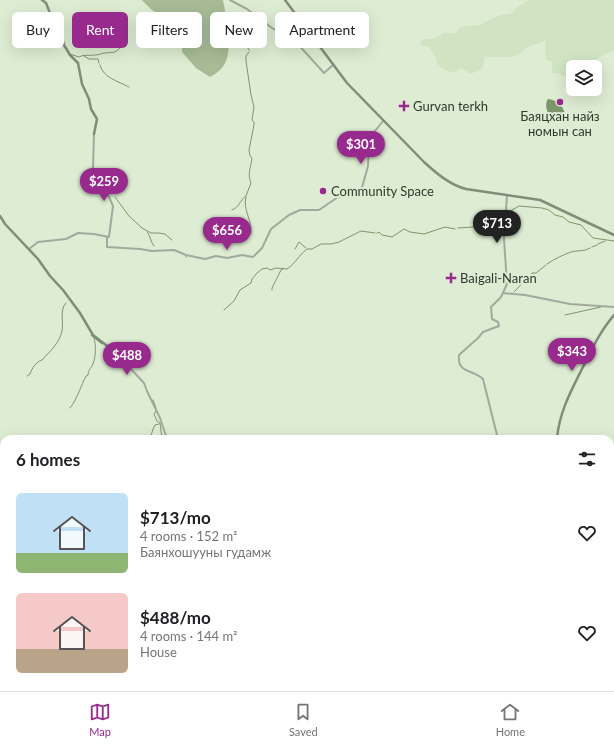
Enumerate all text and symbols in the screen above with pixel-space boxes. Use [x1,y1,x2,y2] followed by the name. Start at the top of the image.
[12,12,64,48] chip: Buy
[72,12,128,48] chip: Rent
[136,12,202,48] chip: Filters
[210,12,267,48] chip: New
[275,12,369,48] chip: Apartment
[566,60,602,96] map controls
[566,60,602,96] button: layers
[555,97,565,107] marker: Баяцхан найз номын сан
[413,98,488,114] place label: Gurvan terkh
[398,100,410,112] marker: Gurvan terkh
[520,108,600,139] place label: Баяцхан найз номын сан
[337,131,385,165] pin: $301
[346,136,376,152] text: $301
[80,168,128,202] pin: $259
[89,173,119,189] text: $259
[331,183,434,199] place label: Community Space
[318,186,328,196] marker: Community Space
[473,210,521,244] pin: $713
[482,215,512,231] text: $713
[203,217,251,251] pin: $656
[212,222,242,238] text: $656
[460,270,537,286] place label: Baigali-Naran
[445,272,457,284] marker: Baigali-Naran
[548,338,596,372] pin: $343
[103,342,151,376] pin: $488
[557,343,587,359] text: $343
[112,347,142,363] text: $488
[576,448,598,470] icon: filters
[16,449,80,470] text: 6 homes
[140,507,211,528] text: $713/mo
[48,509,96,557] icon: home
[576,522,598,544] icon: heart
[140,528,237,544] text: 4 rooms · 152 m²
[140,544,271,560] text: Баянхошууны гудамж
[140,607,211,628] text: $488/mo
[48,609,96,657] icon: home
[576,622,598,644] icon: heart
[140,628,237,644] text: 4 rooms · 144 m²
[140,644,177,660] text: House
[89,701,111,738] tab: Map
[289,701,318,738] tab: Saved
[496,701,525,738] tab: Home

